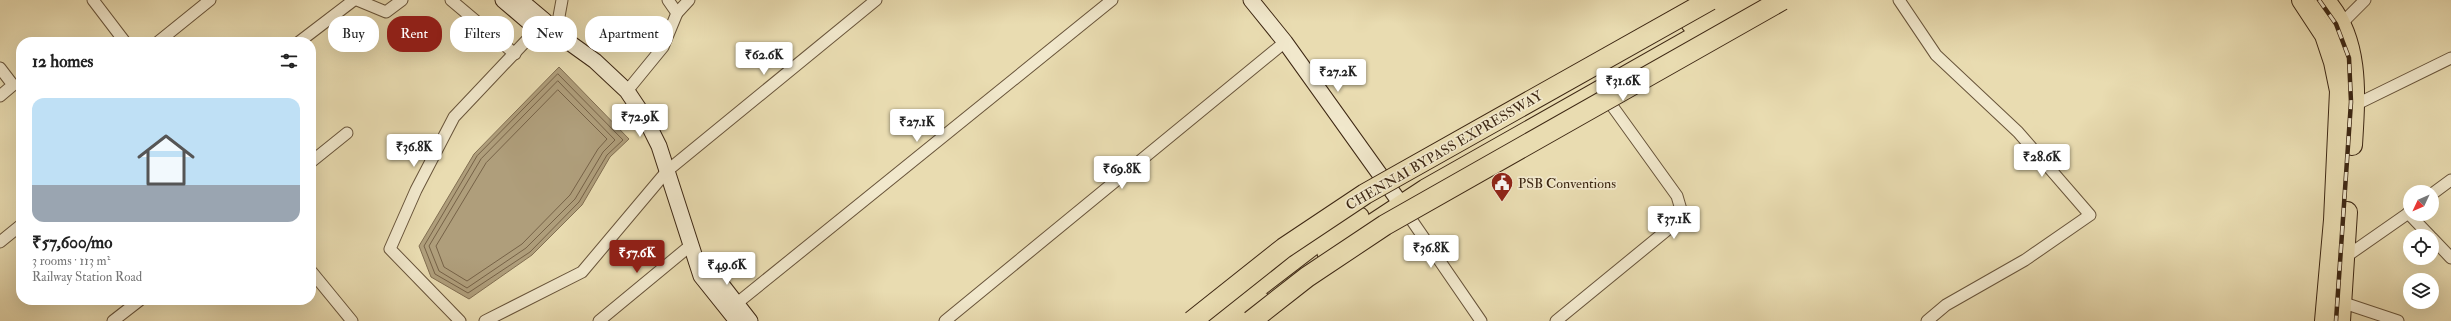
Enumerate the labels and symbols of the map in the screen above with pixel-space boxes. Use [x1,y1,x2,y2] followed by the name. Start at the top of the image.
[731,42,797,76] pin: ₹62.6K
[1305,59,1371,93] pin: ₹27.2K
[1590,68,1656,102] pin: ₹31.6K
[1343,87,1546,214] street label: CHENNAI BYPASS EXPRESSWAY
[607,104,673,138] pin: ₹72.9K
[884,109,950,143] pin: ₹27.1K
[381,134,447,168] pin: ₹36.8K
[2009,144,2075,178] pin: ₹28.6K
[1089,156,1155,190] pin: ₹69.8K
[1489,170,1515,203] public building icon: PSB Conventions
[1518,175,1616,192] place label: PSB Conventions
[2403,185,2439,221] north arrow
[1641,206,1707,240] pin: ₹37.1K
[1398,235,1464,269] pin: ₹36.8K
[604,240,670,274] pin: ₹57.6K
[694,252,760,286] pin: ₹49.6K

